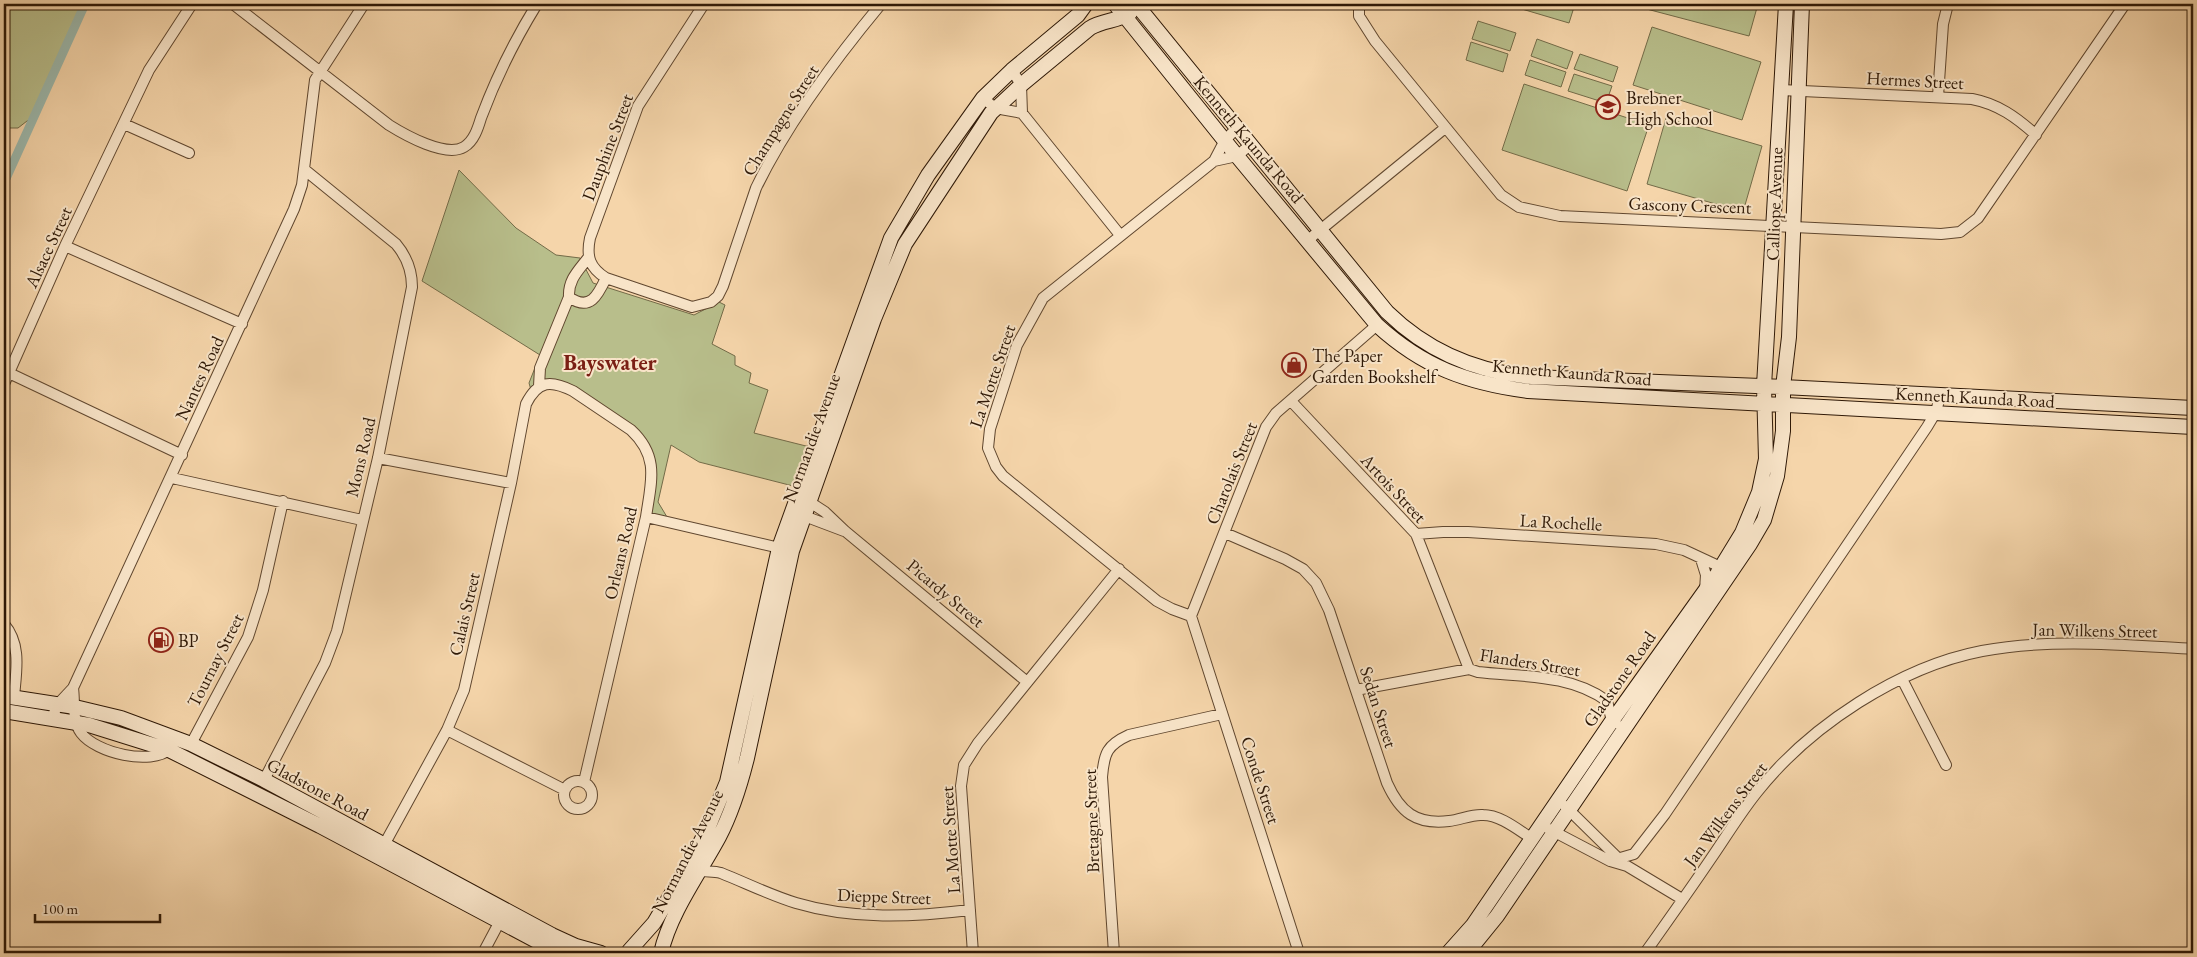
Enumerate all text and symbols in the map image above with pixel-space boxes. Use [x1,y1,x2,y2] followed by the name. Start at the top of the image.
[737,60,824,180] street label: Champagne Street
[1866,66,1965,94] street label: Hermes Street
[1189,70,1310,208] street label: Kenneth Kaunda Road
[1626,86,1713,130] place label: Brebner High School
[576,90,638,204] street label: Dauphine Street
[1595,94,1621,120] school or university icon: Brebner High School
[1761,147,1787,261] street label: Calliope Avenue
[1628,191,1752,219] street label: Gascony Crescent
[19,202,77,292] street label: Alsace Street
[964,321,1020,431] street label: La Motte Street
[169,331,229,424] street label: Nantes Road
[1312,344,1439,388] place label: The Paper Garden Bookshelf
[563,348,658,377] district label: Bayswater
[1281,352,1307,378] shop icon: The Paper Garden Bookshelf
[1491,354,1653,390] street label: Kenneth Kaunda Road
[777,370,845,506] street label: Normandie Avenue
[1895,381,2056,413] street label: Kenneth Kaunda Road
[340,414,381,499] street label: Mons Road
[1200,418,1262,528] street label: Charolais Street
[1355,448,1432,528] street label: Artois Street
[598,503,642,602] street label: Orleans Road
[1519,508,1603,536] street label: La Rochelle
[902,554,990,632] street label: Picardy Street
[443,570,485,658] street label: Calais Street
[182,609,249,711] street label: Tournay Street
[2030,617,2158,643] street label: Jan Wilkens Street
[1577,626,1661,731] street label: Gladstone Road
[148,627,174,653] fuel station icon: BP
[178,629,199,652] place label: BP
[1478,643,1582,681] street label: Flanders Street
[1355,663,1403,751] street label: Sedan Street
[1236,733,1286,827] street label: Conde Street
[263,753,374,826] street label: Gladstone Road
[1677,757,1772,873] street label: Jan Wilkens Street
[1078,768,1104,873] street label: Bretagne Street
[646,785,728,917] street label: Normandie Avenue
[935,785,965,894] street label: La Motte Street
[837,883,932,909] street label: Dieppe Street
[35,892,160,924] scale bar
[42,899,79,918] text: 100 m

